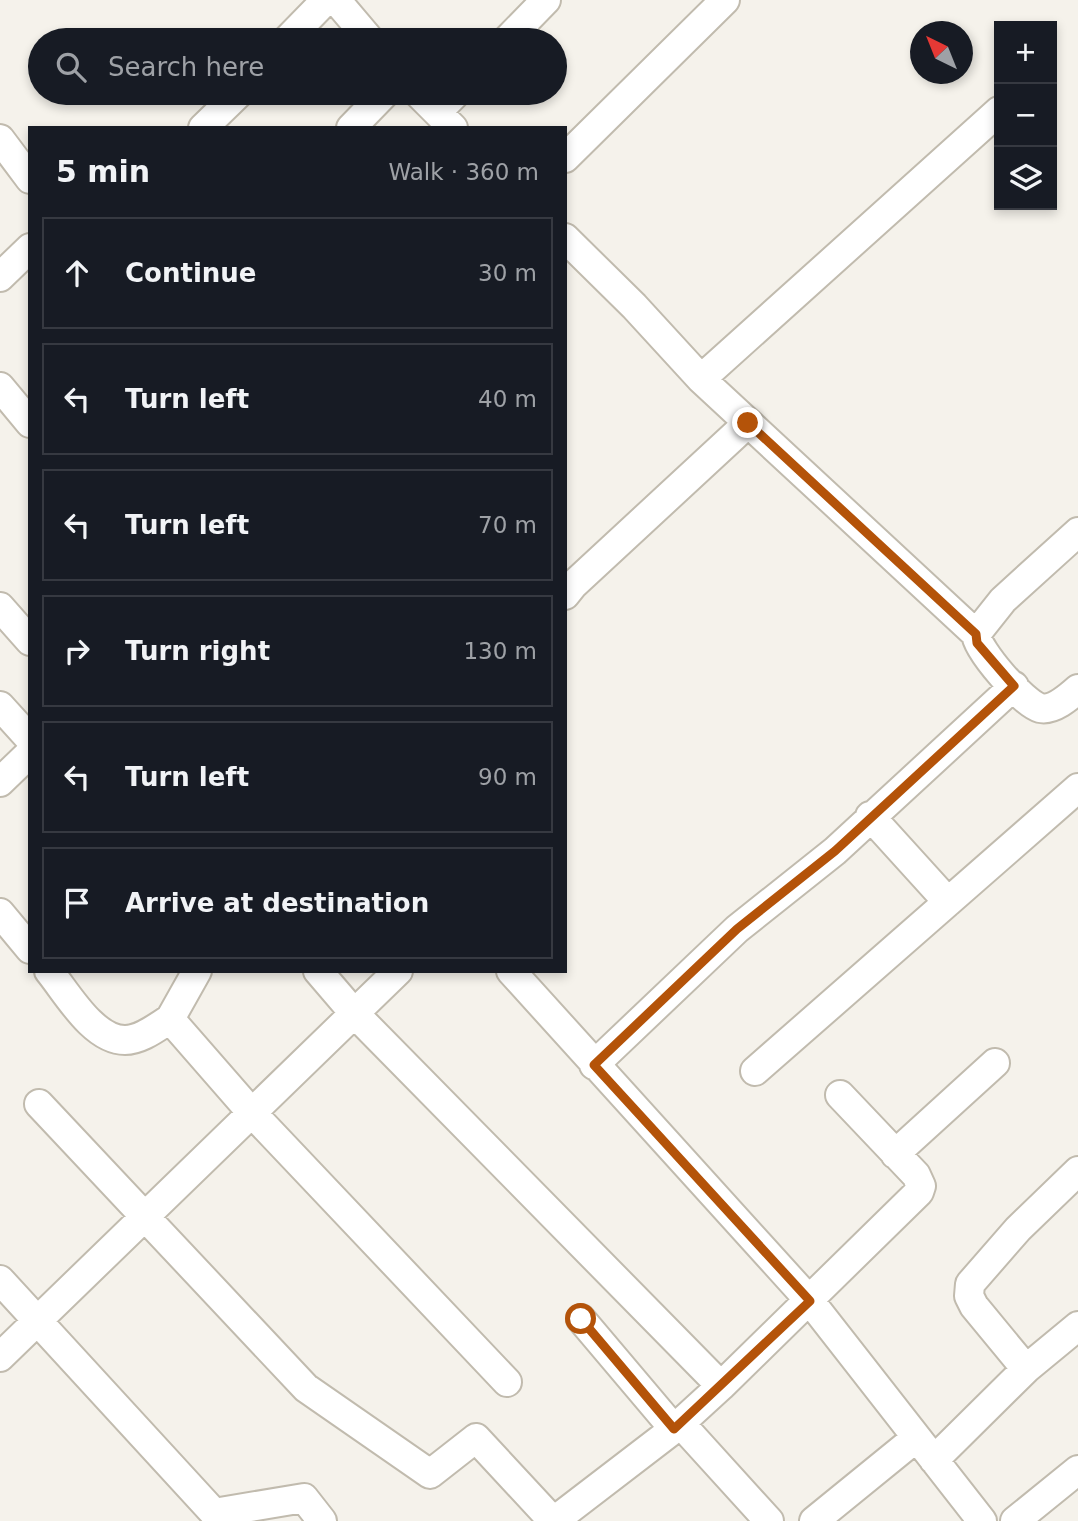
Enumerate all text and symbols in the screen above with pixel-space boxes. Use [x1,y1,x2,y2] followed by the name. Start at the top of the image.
[910,21,973,84] north arrow
[994,21,1057,210] map controls
[994,21,1057,84] button: +
[28,28,567,105] search box
[52,48,90,86] icon: search
[108,52,264,82] text: Search here
[994,84,1057,147] button: −
[994,147,1057,210] button: layers
[56,154,150,189] text: 5 min
[388,159,539,185] text: Walk · 360 m
[58,254,96,292] icon: ahead
[125,258,256,288] text: Continue
[478,260,537,286] text: 30 m
[58,380,96,418] icon: left
[125,384,249,414] text: Turn left
[478,386,537,412] text: 40 m
[732,407,763,438] route end
[58,506,96,544] icon: left
[125,510,249,540] text: Turn left
[478,512,537,538] text: 70 m
[58,632,96,670] icon: right
[125,636,270,666] text: Turn right
[463,638,537,664] text: 130 m
[58,758,96,796] icon: left
[125,762,249,792] text: Turn left
[478,764,537,790] text: 90 m
[58,884,96,922] icon: arrive
[125,888,429,918] text: Arrive at destination
[565,1303,596,1334] route start

